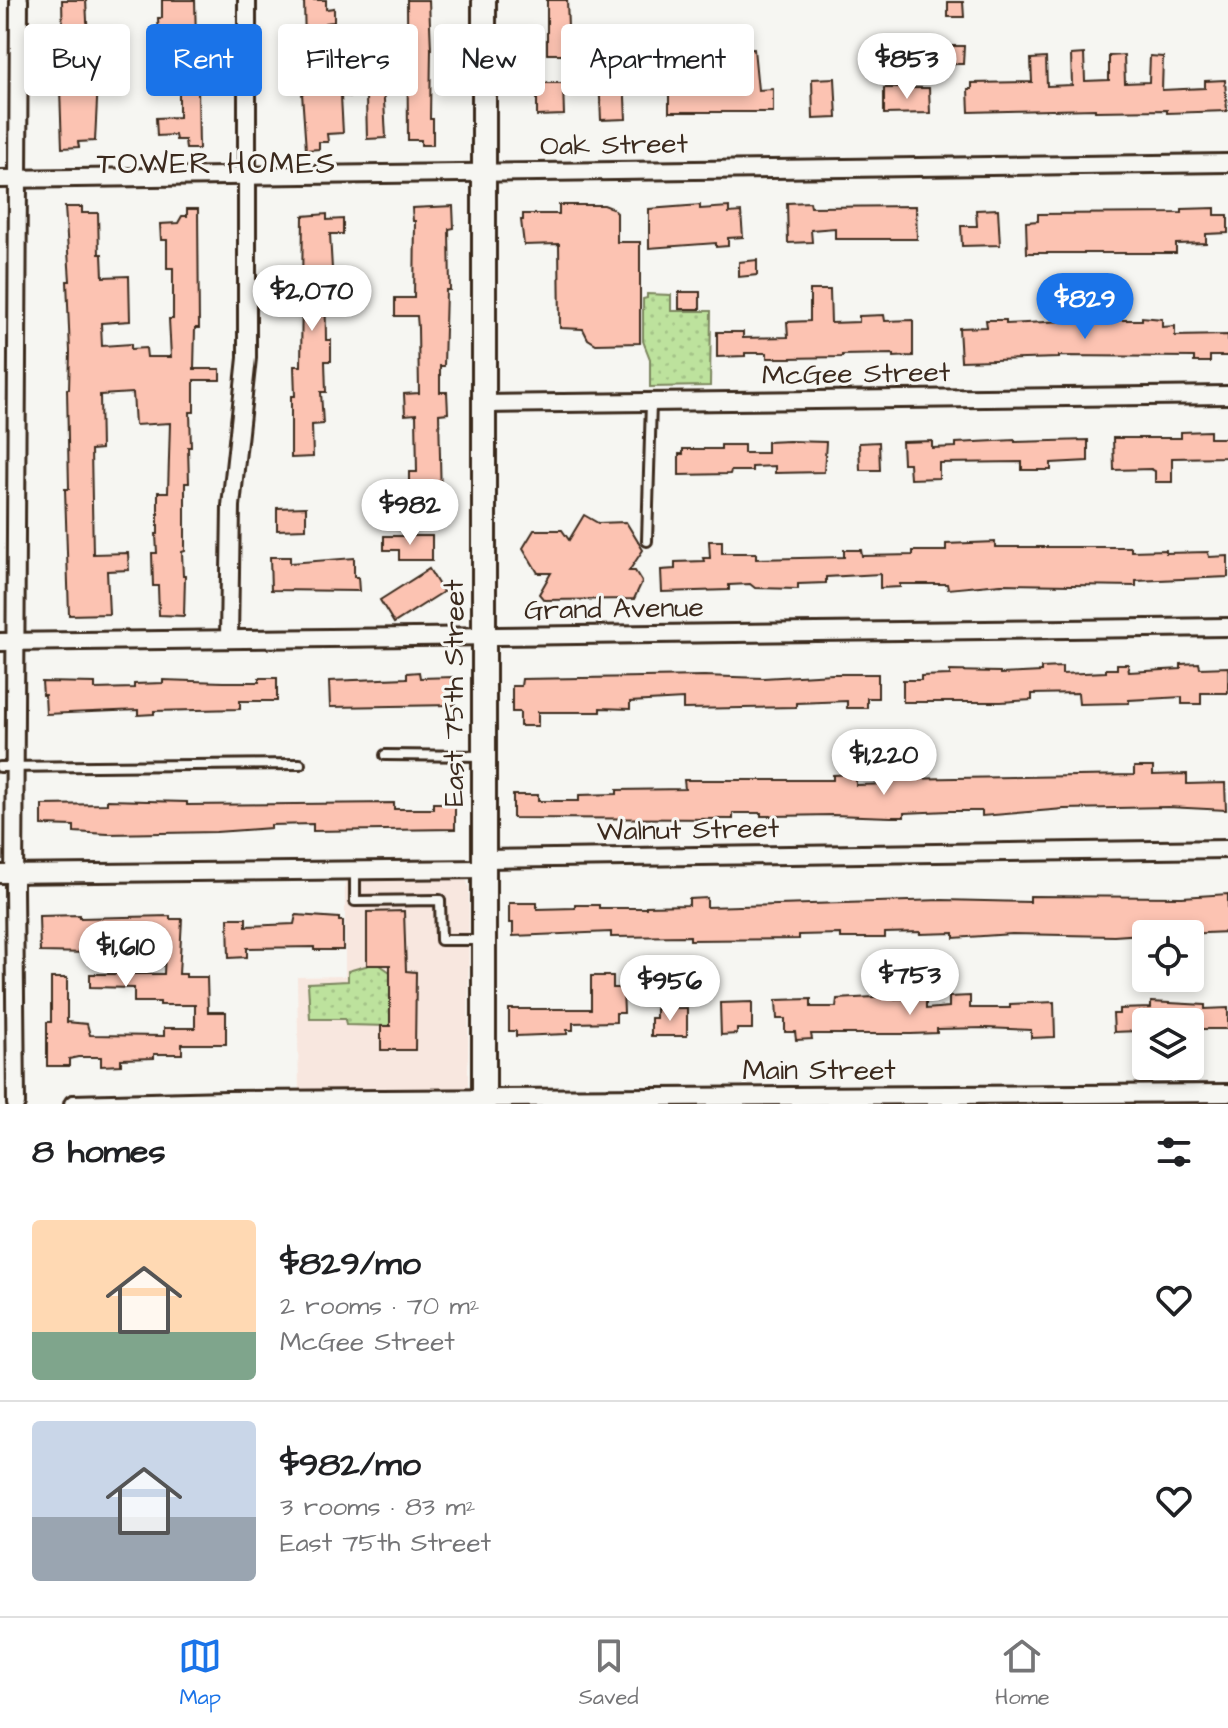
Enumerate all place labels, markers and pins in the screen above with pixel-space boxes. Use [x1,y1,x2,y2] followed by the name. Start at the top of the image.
[860,33,954,101] pin: $853
[247,265,377,333] pin: $2,070
[1038,273,1132,341] pin: $829
[363,479,457,547] pin: $982
[819,729,949,797] pin: $1,220
[61,921,191,989] pin: $1,610
[863,949,957,1017] pin: $753
[623,955,717,1023] pin: $956

